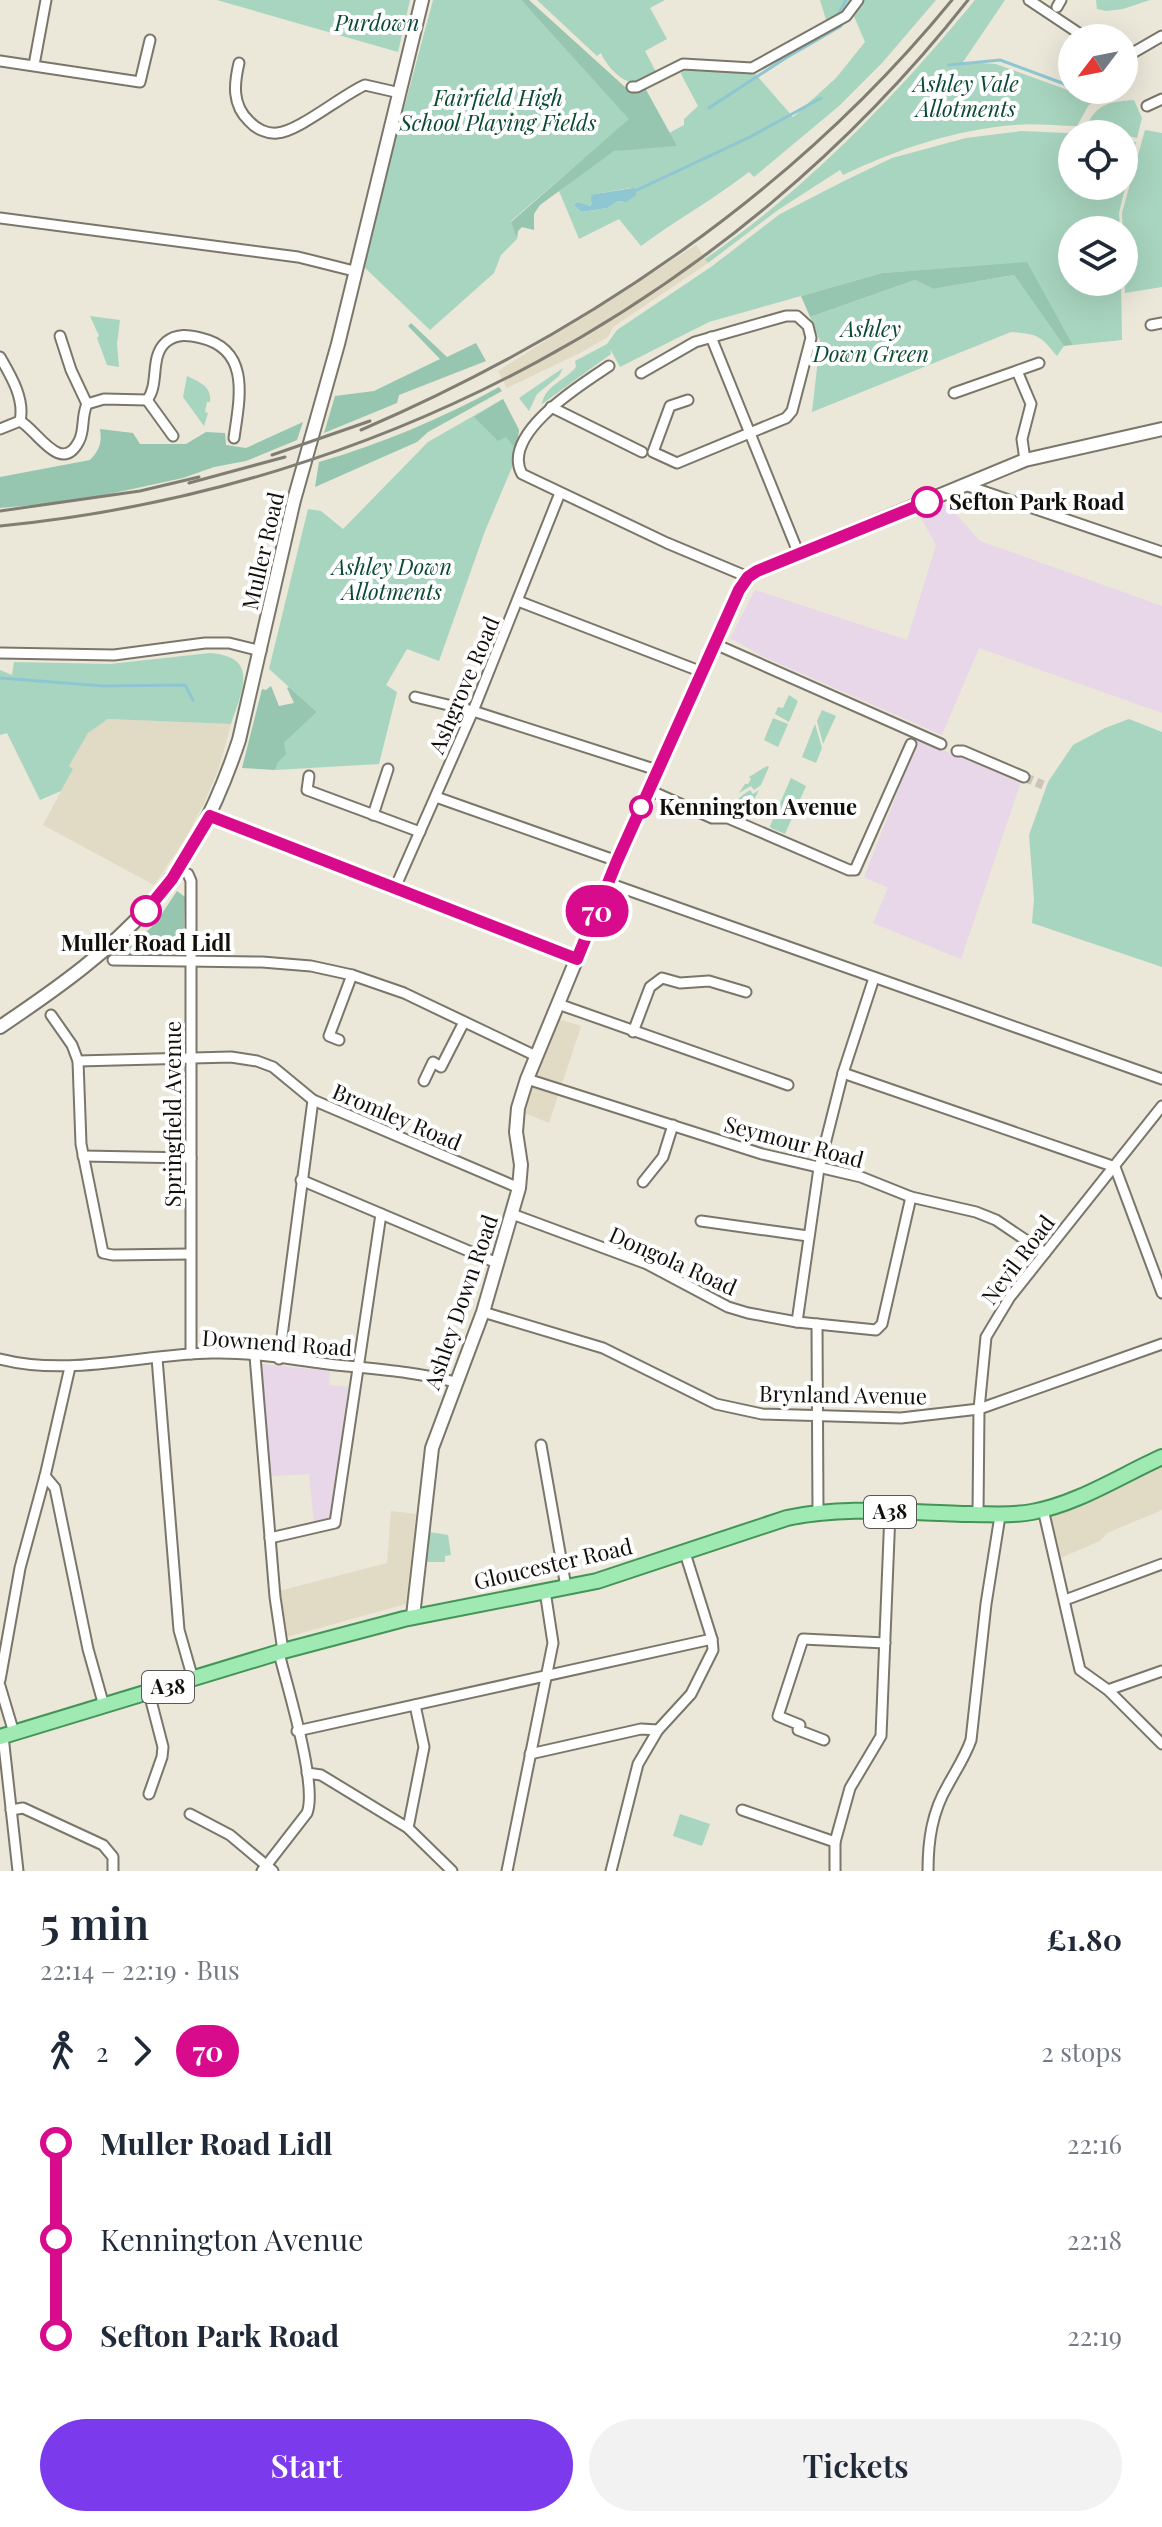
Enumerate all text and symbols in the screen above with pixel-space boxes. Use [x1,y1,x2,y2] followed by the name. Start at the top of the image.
[334,7,419,37] park label: Purdown
[1058,24,1138,104] north arrow
[1058,24,1138,296] map controls
[911,68,1019,123] park label: Ashley Vale Allotments
[399,82,597,137] park label: Fairfield High School Playing Fields
[1058,120,1138,200] button: locate
[1058,216,1138,296] button: layers
[812,313,929,368] park label: Ashley Down Green
[949,486,1124,516] place label: Sefton Park Road
[912,487,942,517] marker: Sefton Park Road
[234,489,290,613] street label: Muller Road
[330,551,452,606] park label: Ashley Down Allotments
[420,611,506,759] street label: Ashgrove Road
[659,791,857,821] place label: Kennington Avenue
[630,796,652,818] marker: Kennington Avenue
[561,885,633,937] line badge: 70
[582,892,612,929] text: 70
[131,896,161,926] marker: Muller Road Lidl
[61,927,231,957] place label: Muller Road Lidl
[157,1021,187,1207] street label: Springfield Avenue
[328,1075,467,1157] street label: Bromley Road
[721,1108,867,1174] street label: Seymour Road
[974,1208,1061,1310] street label: Nevil Road
[416,1210,504,1394] street label: Ashley Down Road
[605,1219,742,1302] street label: Dongola Road
[201,1322,353,1362] street label: Downend Road
[759,1378,927,1410] street label: Brynland Avenue
[864,1496,916,1528] road number: A38
[471,1530,635,1596] street label: Gloucester Road
[142,1671,194,1703] road number: A38
[40,1892,149,1951] text: 5 min
[1046,1919,1122,1959] text: £1.80
[40,1952,240,1987] text: 22:14 – 22:19 · Bus
[40,2029,84,2073] icon: walk
[120,2029,164,2073] icon: forward
[192,2032,223,2069] text: 70
[96,2034,108,2069] text: 2
[1041,2034,1122,2069] text: 2 stops
[100,2123,333,2163] text: Muller Road Lidl
[1067,2126,1122,2161] text: 22:16
[100,2219,363,2259] text: Kennington Avenue
[1067,2222,1122,2257] text: 22:18
[100,2315,339,2355] text: Sefton Park Road
[1067,2318,1122,2353] text: 22:19
[40,2419,573,2511] button: Start
[589,2419,1122,2511] button: Tickets

